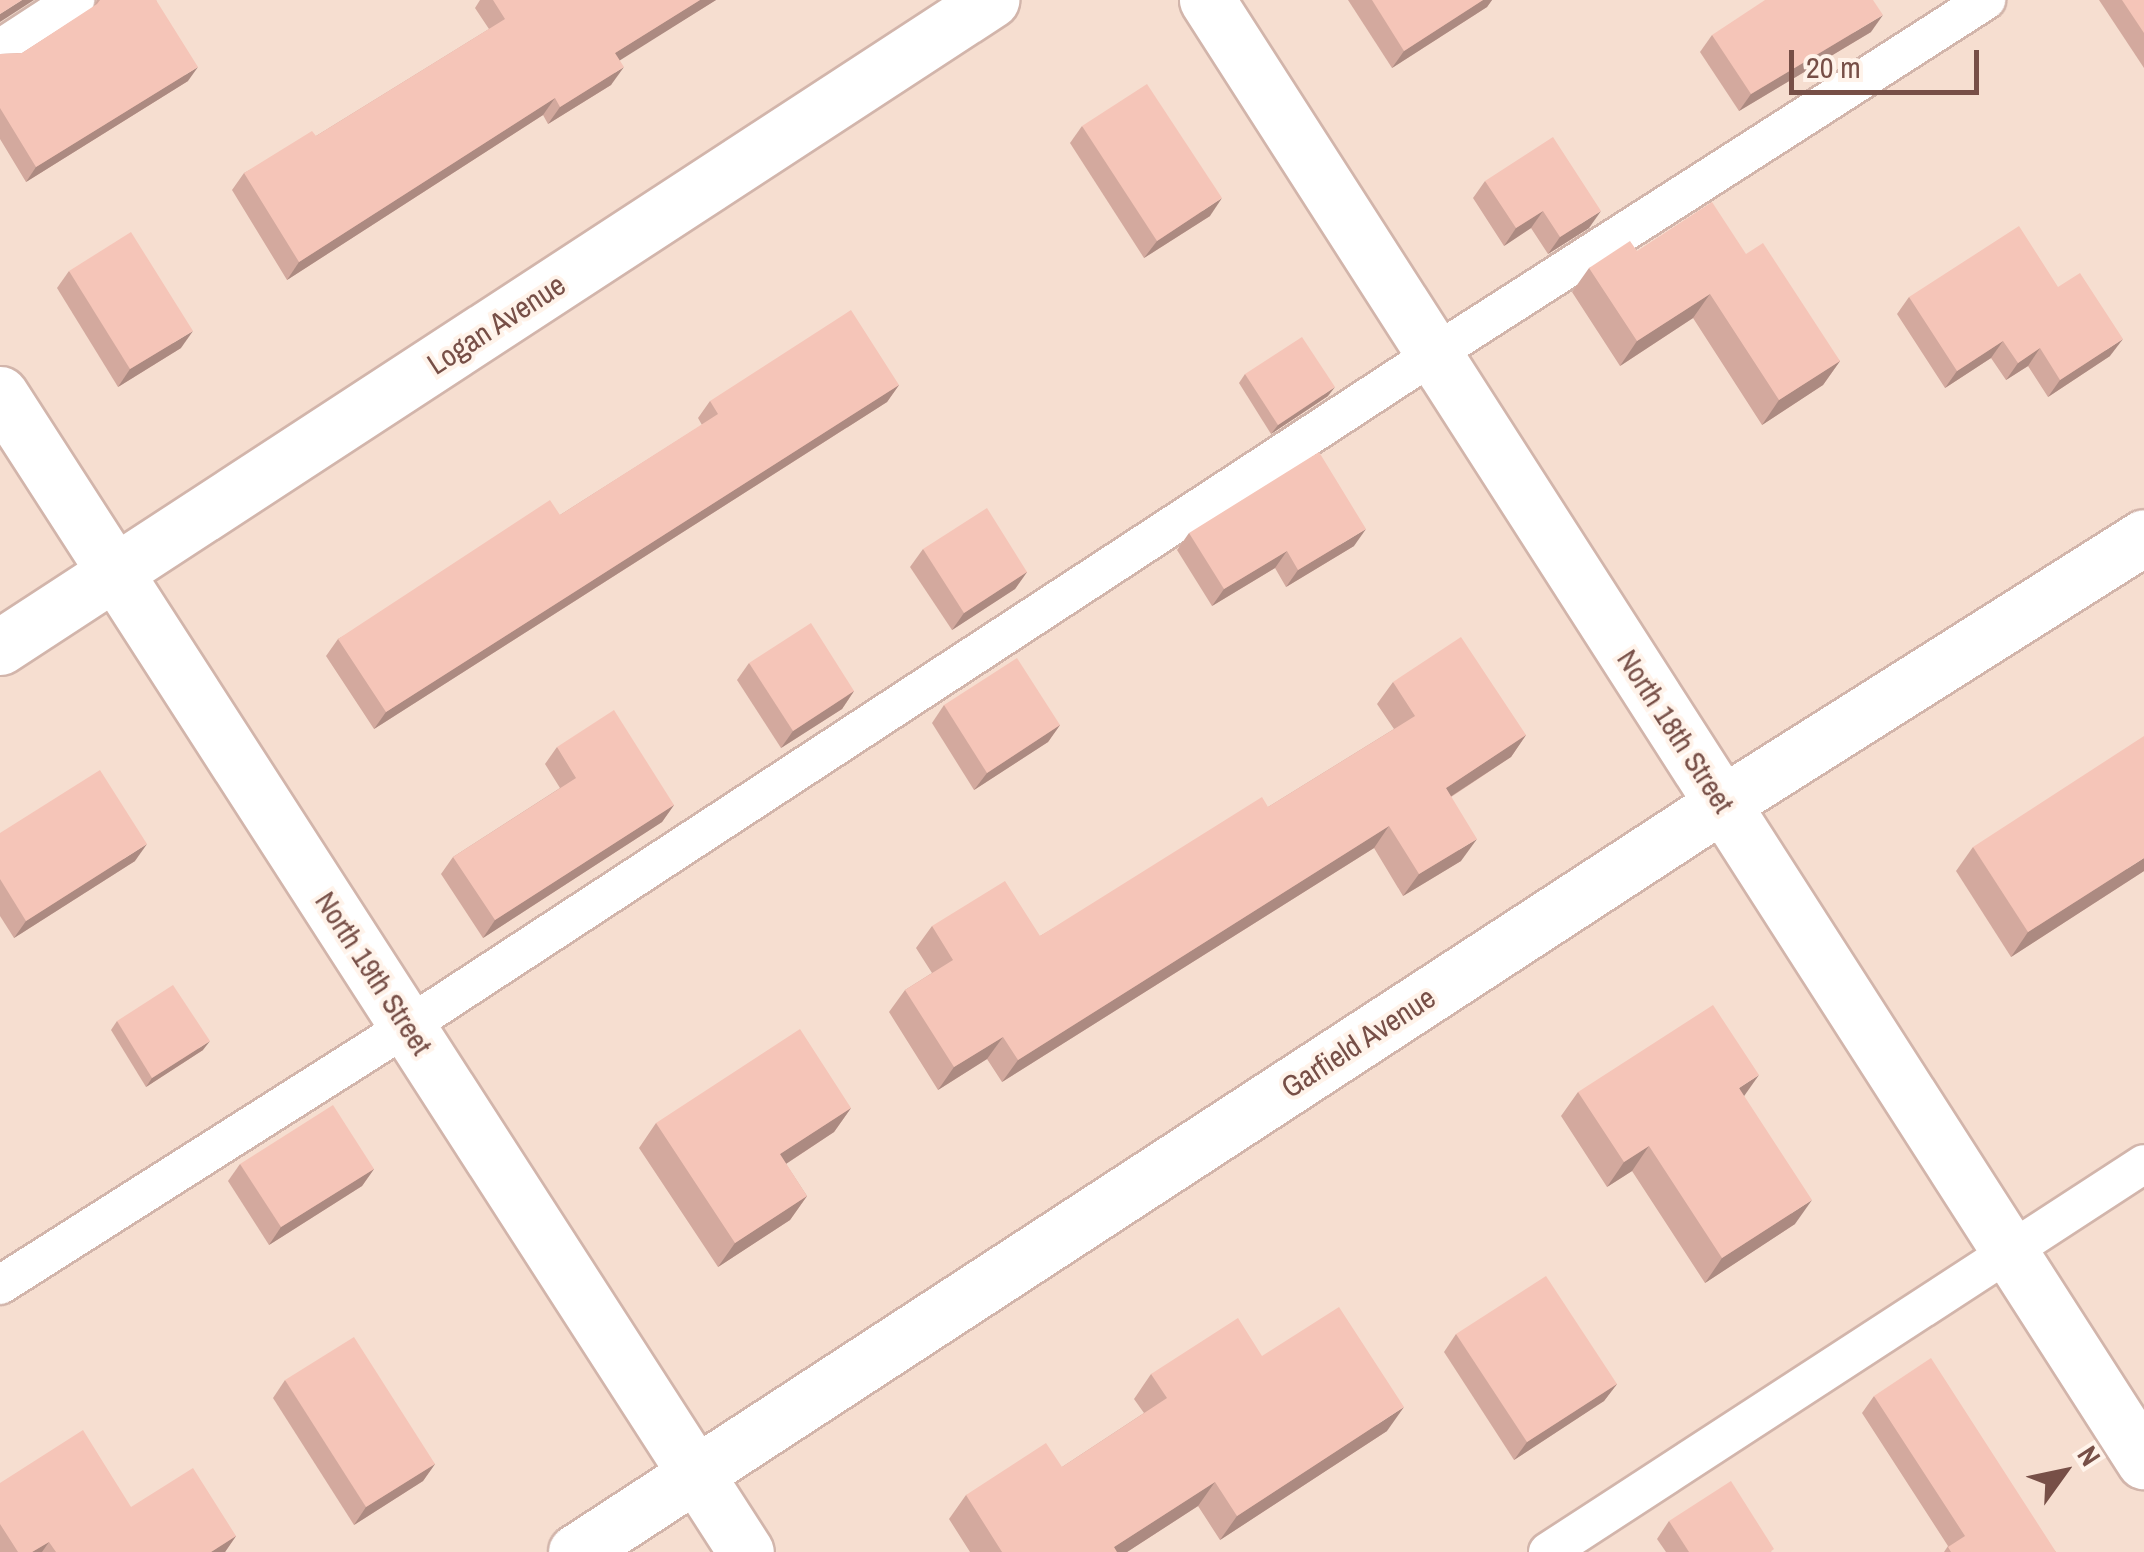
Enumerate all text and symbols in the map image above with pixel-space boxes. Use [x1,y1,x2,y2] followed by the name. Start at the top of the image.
[1794,30,1984,92] scale bar
[1806,47,1861,87] text: 20 m
[420,266,572,382] street label: Logan Avenue
[1610,643,1742,819] street label: North 18th Street
[308,885,440,1061] street label: North 19th Street
[1274,979,1442,1105] street label: Garfield Avenue
[2014,1422,2114,1522] north arrow
[2069,1438,2110,1473] text: N

